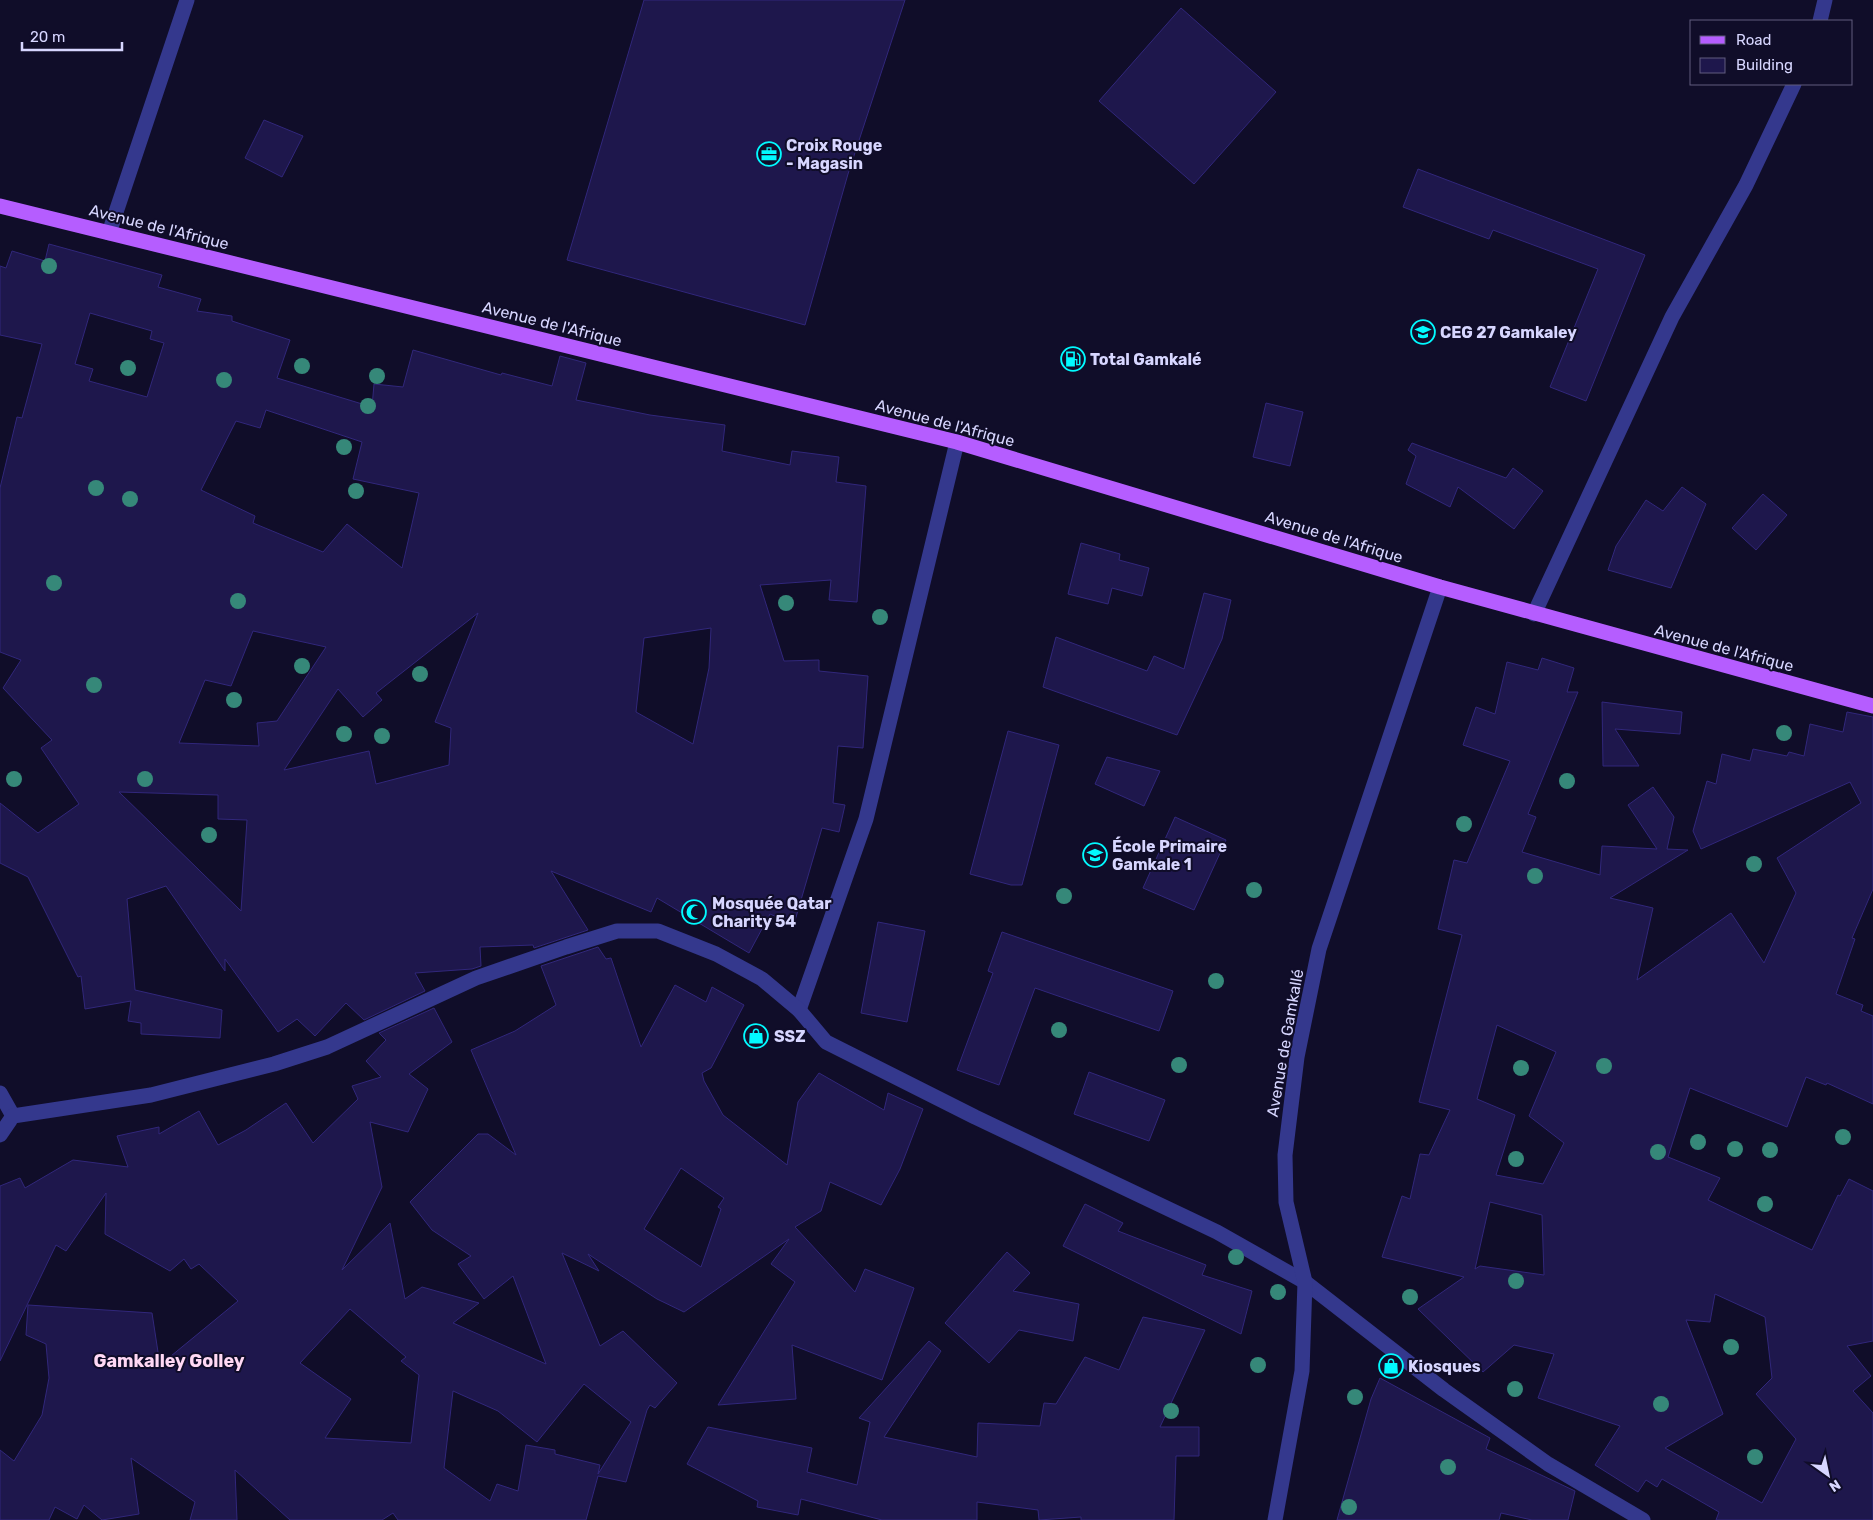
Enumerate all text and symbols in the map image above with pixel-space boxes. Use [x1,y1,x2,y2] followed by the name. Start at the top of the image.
[22,20,122,52] scale bar
[1690,20,1853,85] legend
[30,28,65,46] text: 20 m
[1736,31,1772,49] text: Road
[1736,56,1793,74] text: Building
[786,136,882,173] place label: Croix Rouge - Magasin
[756,141,782,167] office icon: Croix Rouge - Magasin
[87,200,231,254] street label: Avenue de l'Afrique
[480,297,624,351] street label: Avenue de l'Afrique
[1410,319,1436,345] school or university icon: CEG 27 Gamkaley
[1440,323,1577,342] place label: CEG 27 Gamkaley
[1060,346,1086,372] fuel station icon: Total Gamkalé
[1090,350,1202,369] place label: Total Gamkalé
[873,395,1017,451] street label: Avenue de l'Afrique
[1263,507,1405,567] street label: Avenue de l'Afrique
[1652,620,1796,676] street label: Avenue de l'Afrique
[1112,836,1227,874] place label: École Primaire Gamkale 1
[1082,842,1108,868] school or university icon: École Primaire Gamkale 1
[712,894,832,931] place label: Mosquée Qatar Charity 54
[681,899,707,925] mosque icon: Mosquée Qatar Charity 54
[1263,967,1307,1119] street label: Avenue de Gamkallé
[743,1023,769,1049] shop icon: SSZ
[774,1027,806,1046] place label: SSZ
[93,1350,245,1372] district label: Gamkalley Golley
[1378,1353,1404,1379] shop icon: Kiosques
[1408,1357,1481,1376] place label: Kiosques
[1803,1450,1853,1500] north arrow
[1826,1476,1844,1495] text: N

